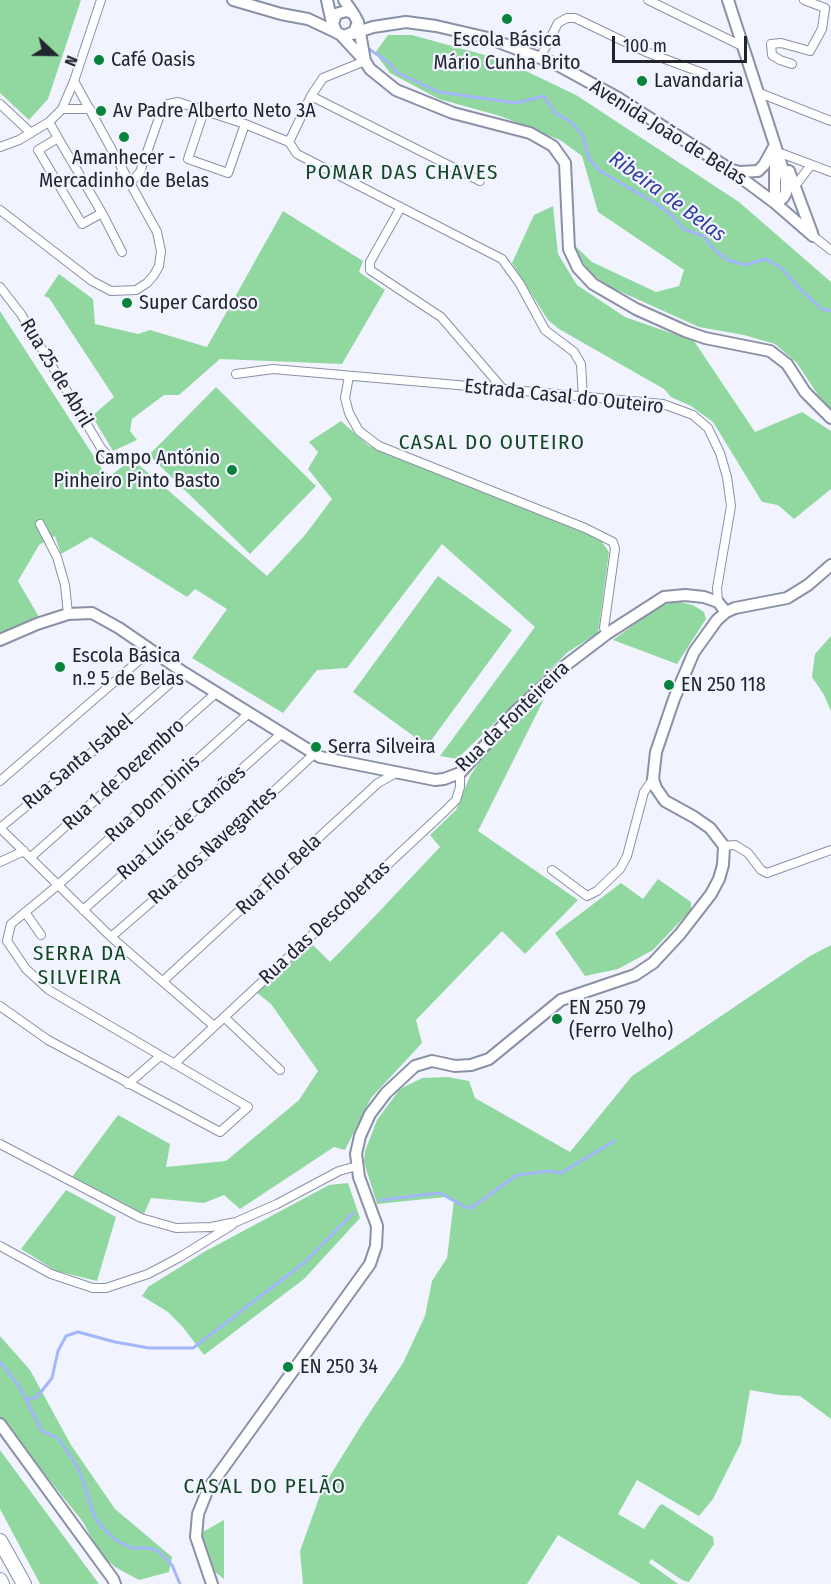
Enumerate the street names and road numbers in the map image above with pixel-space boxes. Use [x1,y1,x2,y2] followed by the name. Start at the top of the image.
[585,75,751,191] street label: Avenida João de Belas
[14,314,98,432] street label: Rua 25 de Abril
[463,375,665,419] street label: Estrada Casal do Outeiro
[451,657,575,777] street label: Rua da Fonteireira
[18,709,138,815] street label: Rua Santa Isabel
[58,714,190,836] street label: Rua 1 de Dezembro
[101,750,205,848] street label: Rua Dom Dinis
[113,761,251,885] street label: Rua Luís de Camões
[144,782,282,910] street label: Rua dos Navegantes
[231,830,327,920] street label: Rua Flor Bela
[255,856,395,990] street label: Rua das Descobertas

